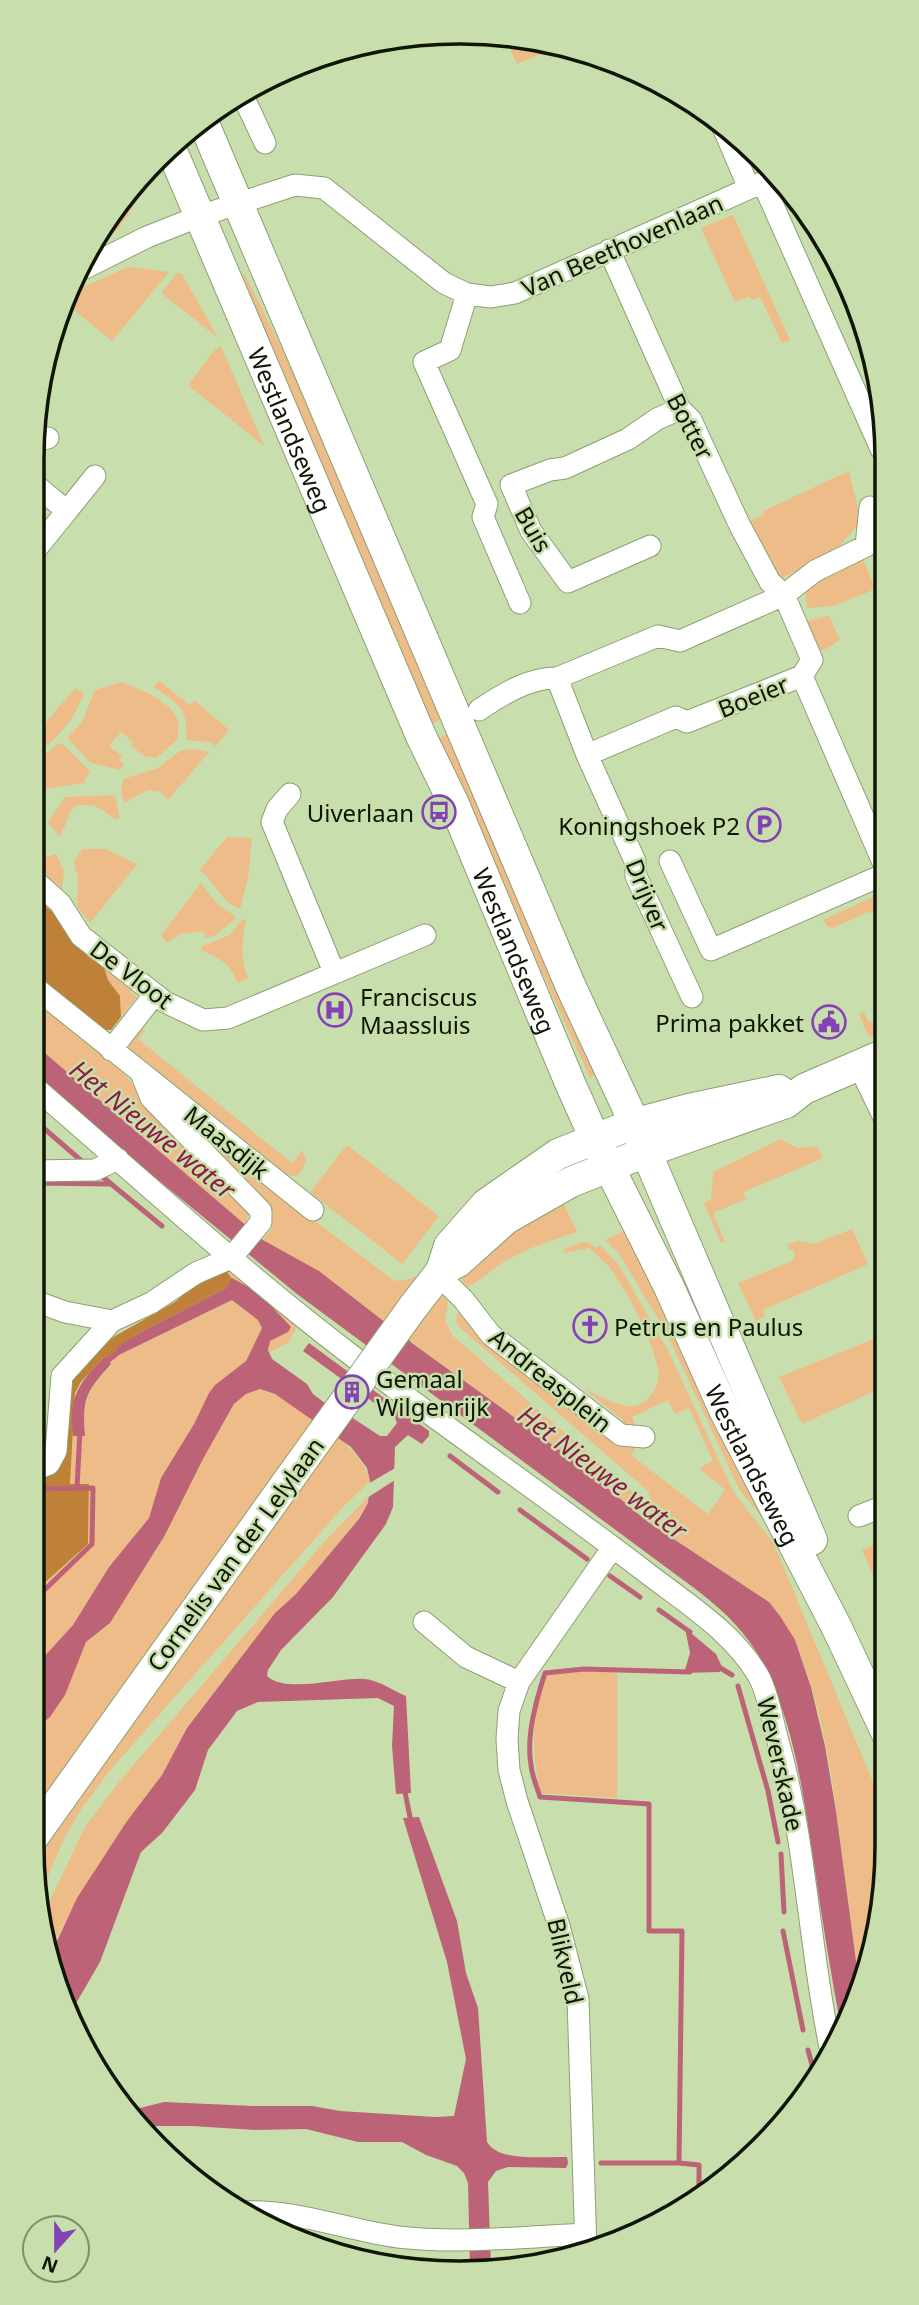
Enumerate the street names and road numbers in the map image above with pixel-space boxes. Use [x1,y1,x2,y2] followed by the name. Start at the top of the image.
[516,186,728,304] street label: Van Beethovenlaan
[241,342,340,518] street label: Westlandseweg
[660,387,722,465] street label: Botter
[508,500,560,558] street label: Buis
[713,667,793,725] street label: Boeier
[619,854,677,936] street label: Drijver
[466,863,564,1038] street label: Westlandseweg
[84,932,180,1016] street label: De Vloot
[178,1098,276,1186] street label: Maasdijk
[483,1320,619,1440] street label: Andreasplein
[698,1379,808,1551] street label: Westlandseweg
[139,1430,331,1678] street label: Cornelis van der Lelylaan
[750,1694,812,1834] street label: Weverskade
[540,1915,592,2007] street label: Blikveld

